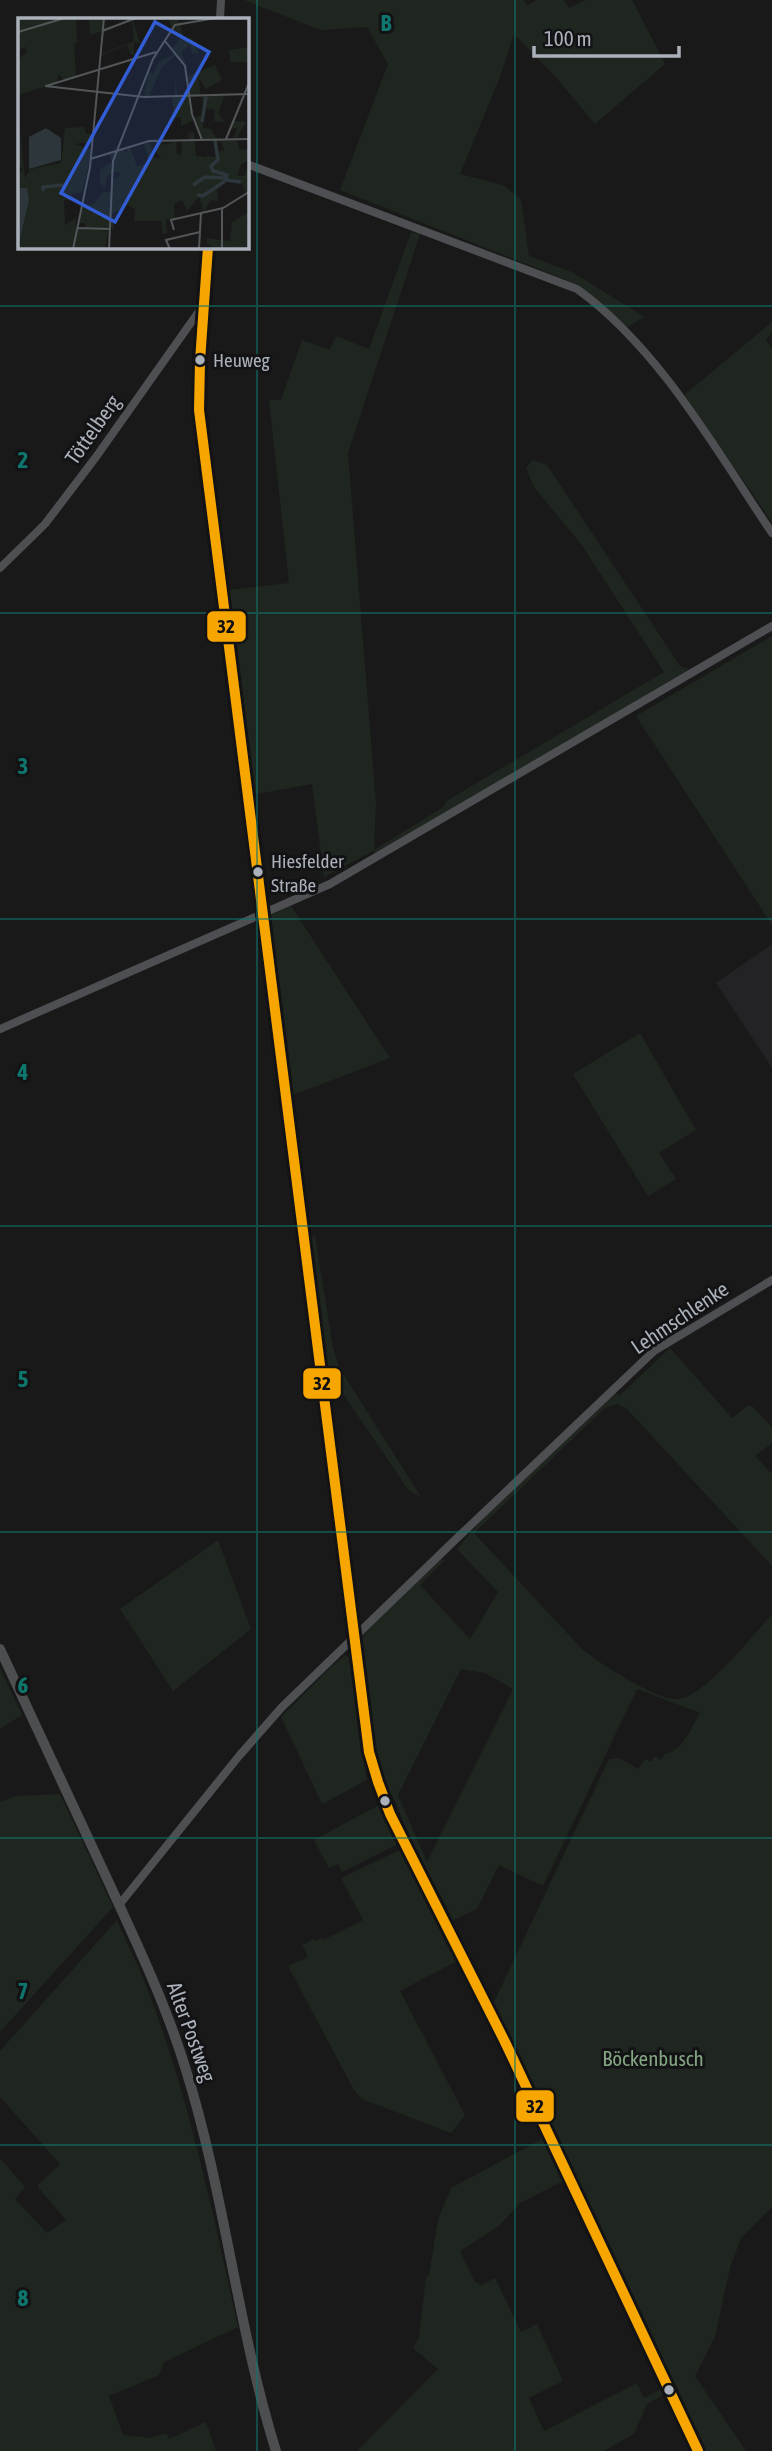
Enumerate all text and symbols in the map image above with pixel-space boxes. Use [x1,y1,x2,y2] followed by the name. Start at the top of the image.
[381,10,392,36] text: B
[534,14,679,58] scale bar
[18,18,248,248] inset map
[544,26,592,50] text: 100 m
[213,349,271,371] place label: Heuweg
[193,353,207,367] marker: Heuweg
[60,390,125,469] street label: Töttelberg
[18,447,28,473] text: 2
[206,610,247,643] line badge: 32
[217,615,235,637] text: 32
[18,753,28,779] text: 3
[271,850,344,896] place label: Hiesfelder Straße
[251,865,265,879] marker: Hiesfelder Straße
[17,1059,29,1085] text: 4
[626,1276,732,1358] street label: Lehmschlenke
[18,1366,29,1392] text: 5
[302,1367,342,1400] line badge: 32
[313,1372,331,1394] text: 32
[18,1672,29,1698] text: 6
[378,1794,392,1808] unlabelled marker
[18,1978,28,2004] text: 7
[163,1978,221,2085] street label: Alter Postweg
[602,2046,704,2070] park label: Böckenbusch
[515,2089,555,2123] line badge: 32
[526,2095,544,2117] text: 32
[18,2285,29,2311] text: 8
[662,2383,676,2397] unlabelled marker

